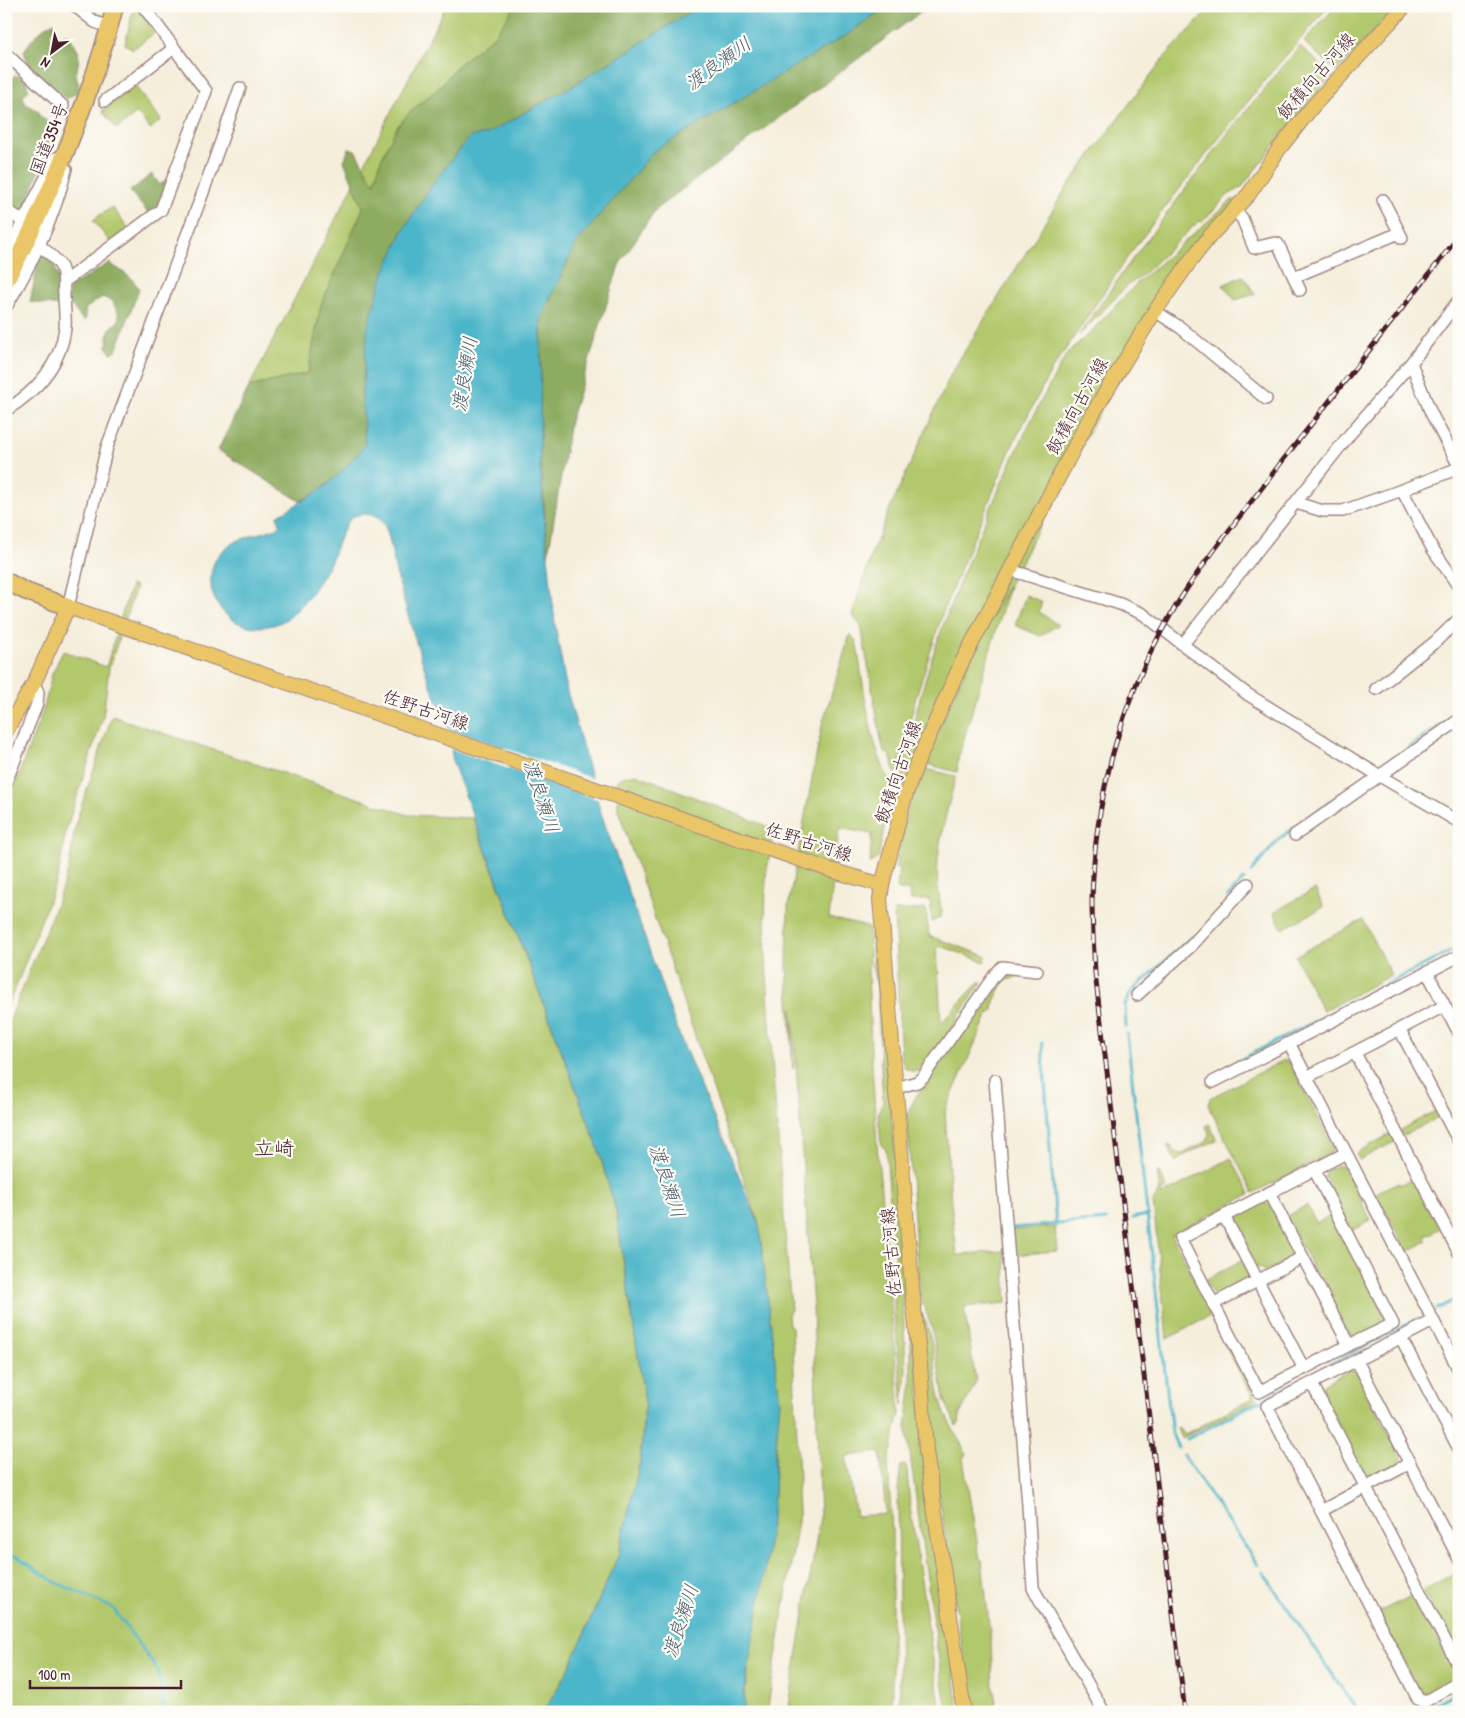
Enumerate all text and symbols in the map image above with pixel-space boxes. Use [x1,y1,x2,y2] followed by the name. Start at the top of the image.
[1271,27,1360,125] street label: 飯積向古河線
[28,28,78,78] north arrow
[680,30,756,96] water label: 渡良瀬川
[36,53,53,73] text: N
[23,99,74,179] street label: 国道354号
[445,334,483,414] water label: 渡良瀬川
[1039,352,1114,459] street label: 飯積向古河線
[380,683,473,736] street label: 佐野古河線
[868,717,927,827] street label: 飯積向古河線
[518,756,566,836] water label: 渡良瀬川
[762,816,856,867] street label: 佐野古河線
[254,1134,294,1161] district label: 立崎
[644,1141,692,1221] water label: 渡良瀬川
[874,1206,907,1298] street label: 佐野古河線
[656,1581,704,1661] water label: 渡良瀬川
[30,1658,181,1690] scale bar
[38,1664,71,1685] text: 100 m

